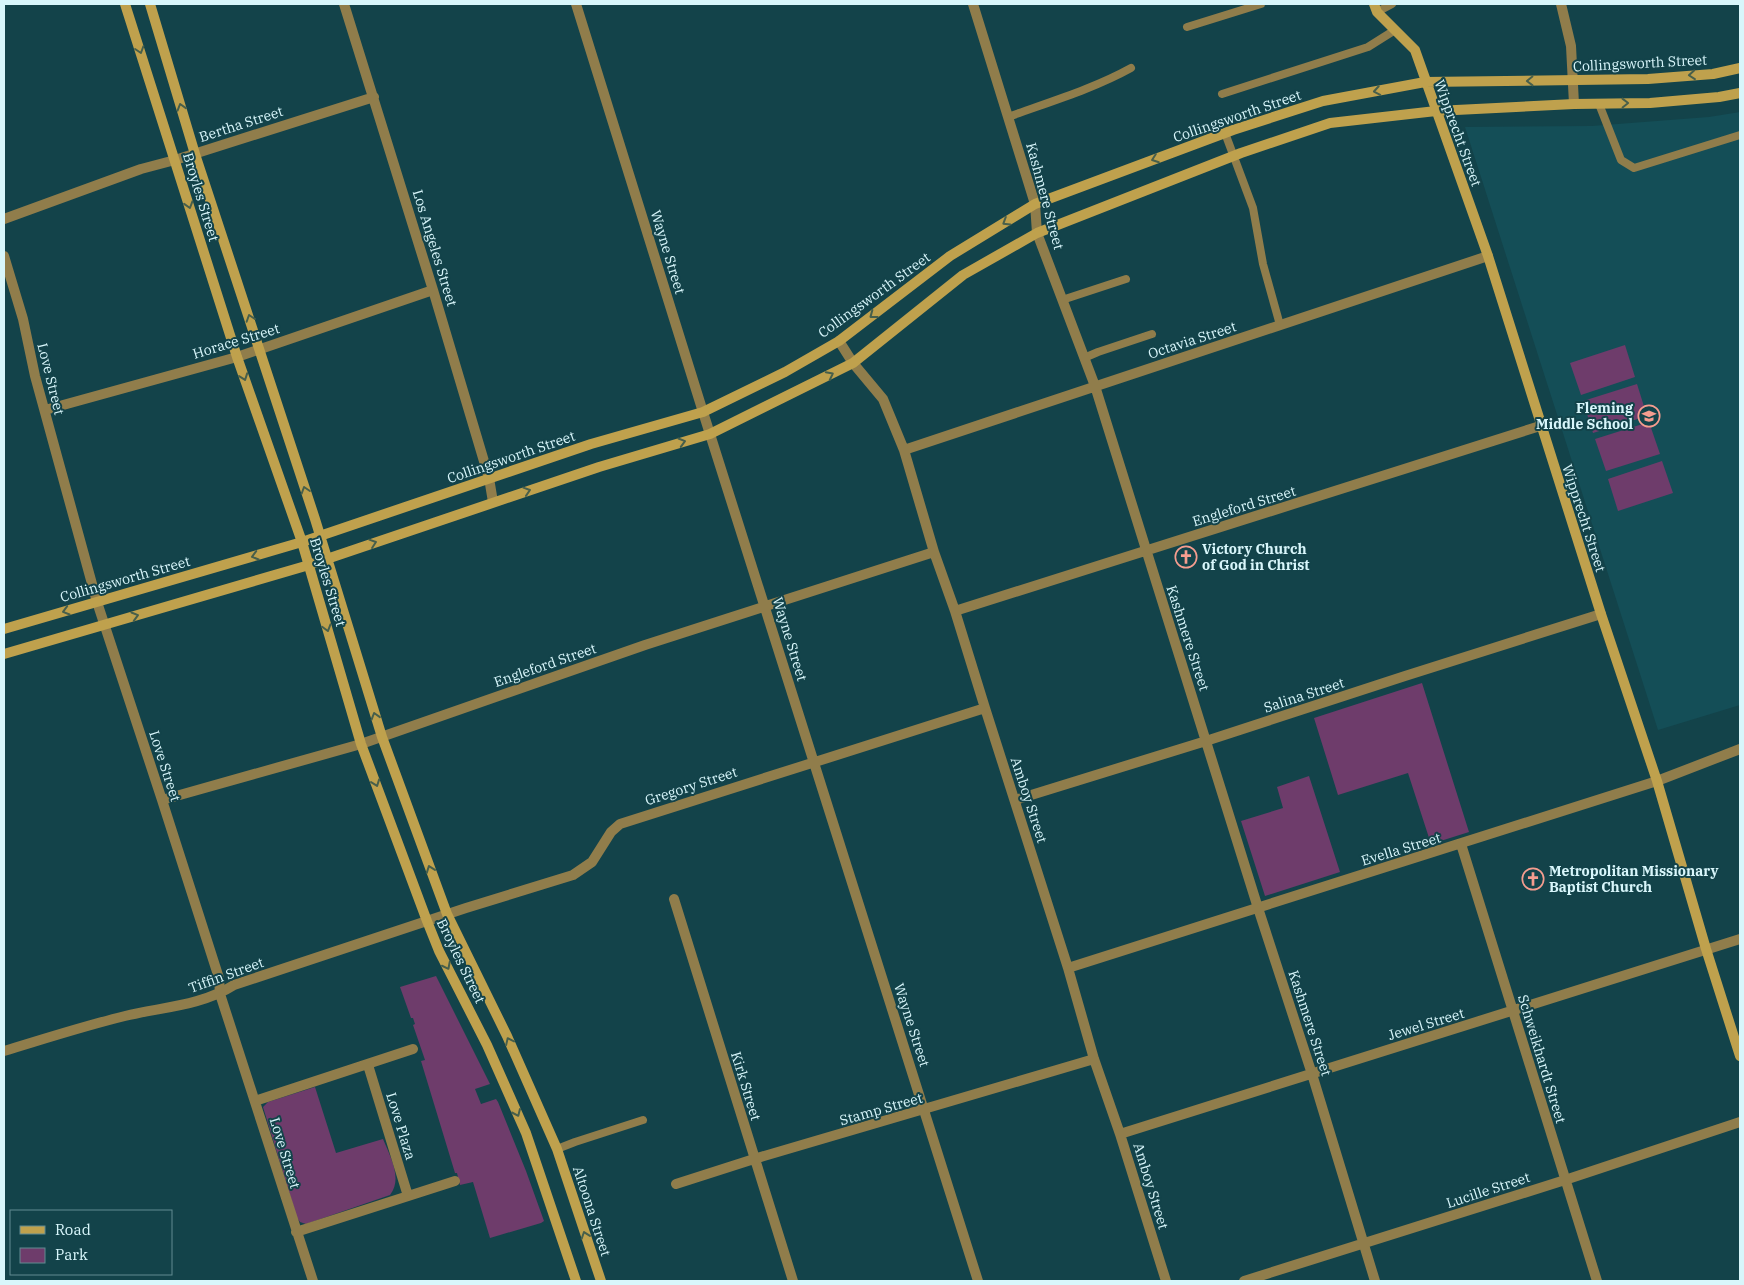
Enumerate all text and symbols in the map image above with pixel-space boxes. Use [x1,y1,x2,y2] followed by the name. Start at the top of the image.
[134,46,144,54] one-way arrow
[1572,50,1708,76] street label: Collingsworth Street
[1688,70,1696,81] one-way arrow
[1526,76,1534,86] one-way arrow
[1430,77,1486,189] street label: Wipprecht Street
[1373,85,1382,96] one-way arrow
[1171,86,1303,146] street label: Collingsworth Street
[1622,98,1629,108] one-way arrow
[197,102,285,146] street label: Bertha Street
[177,103,187,111] one-way arrow
[1022,141,1068,252] street label: Kashmere Street
[179,150,223,244] street label: Broyles Street
[1152,153,1160,163] one-way arrow
[409,188,461,309] street label: Los Angeles Street
[183,201,193,209] one-way arrow
[647,208,689,296] street label: Wayne Street
[1002,215,1011,225] one-way arrow
[814,248,934,342] street label: Collingsworth Street
[870,309,879,317] one-way arrow
[245,315,255,323] one-way arrow
[1146,317,1238,363] street label: Octavia Street
[190,319,282,363] street label: Horace Street
[33,341,69,417] street label: Love Street
[824,371,833,381] one-way arrow
[238,372,248,380] one-way arrow
[1536,399,1634,433] place label: Fleming Middle School
[1637,404,1661,428] school or university icon: Fleming Middle School
[445,427,577,487] street label: Collingsworth Street
[677,438,686,448] one-way arrow
[1558,462,1610,574] street label: Wipprecht Street
[1190,482,1298,530] street label: Engleford Street
[301,486,311,494] one-way arrow
[522,486,531,496] one-way arrow
[306,535,350,629] street label: Broyles Street
[368,538,377,548] one-way arrow
[1202,540,1309,574] place label: Victory Church of God in Christ
[1174,545,1198,569] church icon: Victory Church of God in Christ
[252,550,260,560] one-way arrow
[58,552,192,606] street label: Collingsworth Street
[1162,583,1214,693] street label: Kashmere Street
[769,595,811,683] street label: Wayne Street
[62,606,70,616] one-way arrow
[130,611,138,621] one-way arrow
[322,624,332,632] one-way arrow
[491,639,599,691] street label: Engleford Street
[1261,673,1347,716] street label: Salina Street
[371,712,381,720] one-way arrow
[145,728,185,804] street label: Love Street
[1007,755,1051,845] street label: Amboy Street
[643,763,739,809] street label: Gregory Street
[370,778,380,787] one-way arrow
[1359,828,1443,870] street label: Evella Street
[1549,862,1719,896] place label: Metropolitan Missionary Baptist Church
[426,865,436,873] one-way arrow
[1521,867,1545,891] church icon: Metropolitan Missionary Baptist Church
[433,916,489,1006] street label: Broyles Street
[186,953,266,997] street label: Tiffin Street
[441,961,451,970] one-way arrow
[1284,968,1336,1078] street label: Kashmere Street
[890,981,934,1069] street label: Wayne Street
[1514,993,1570,1126] street label: Schweikhardt Street
[1386,1004,1466,1044] street label: Jewel Street
[505,1037,515,1046] one-way arrow
[727,1049,765,1123] street label: Kirk Street
[838,1089,925,1129] street label: Stamp Street
[382,1090,420,1162] street label: Love Plaza
[510,1108,521,1117] one-way arrow
[266,1115,304,1191] street label: Love Street
[1129,1141,1173,1231] street label: Amboy Street
[569,1164,615,1258] street label: Altoona Street
[1444,1168,1532,1212] street label: Lucille Street
[10,1210,172,1275] legend
[55,1220,91,1239] text: Road
[581,1231,591,1240] one-way arrow
[55,1245,88,1264] text: Park

